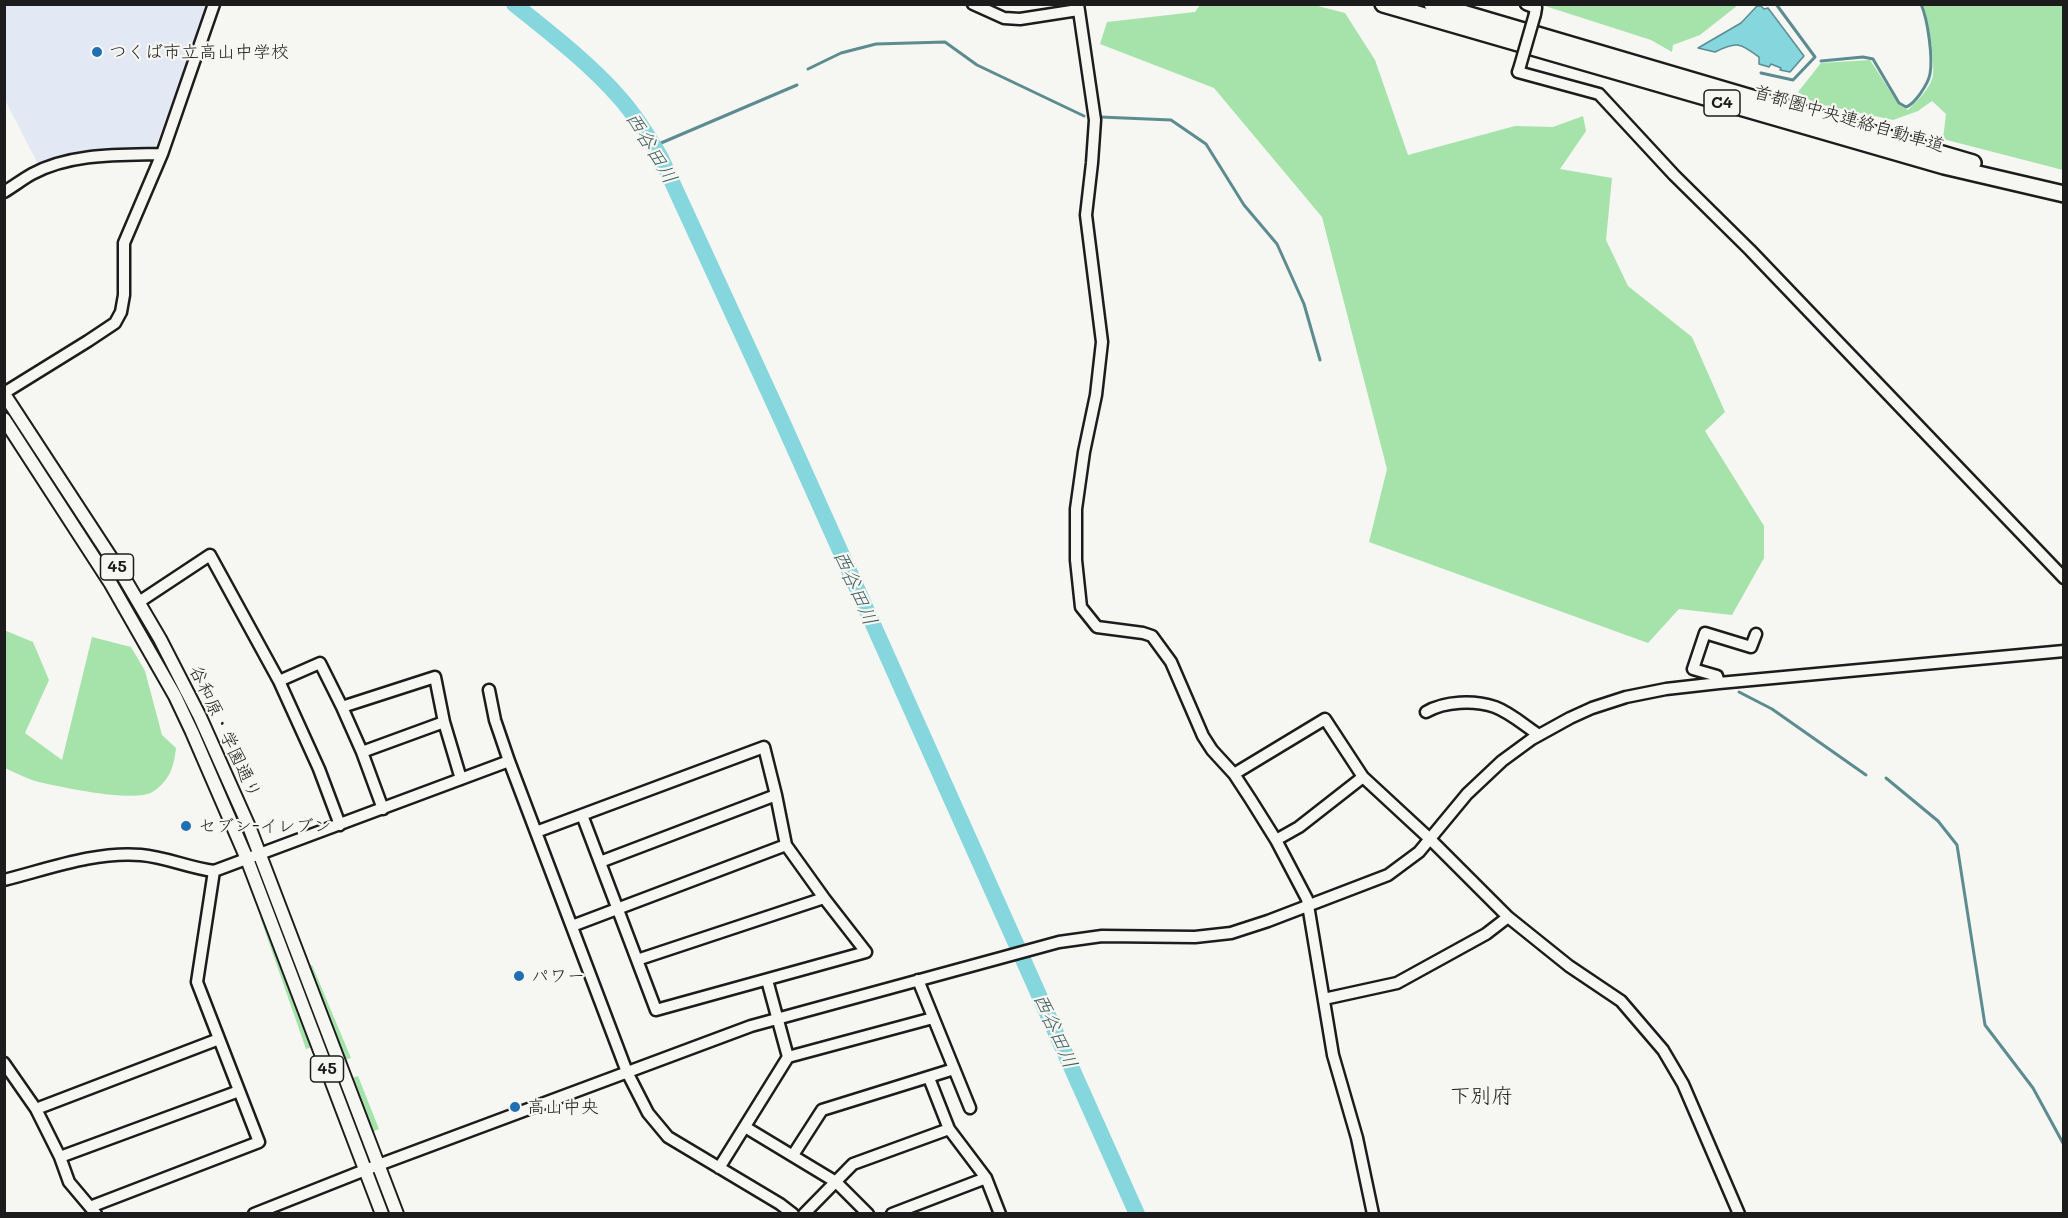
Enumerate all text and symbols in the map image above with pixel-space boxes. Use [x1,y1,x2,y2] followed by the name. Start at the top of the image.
[109,41,289,63] place label: つくば市立高山中学校
[90,45,104,59] marker: つくば市立高山中学校
[1751,81,1947,157] street label: 首都圏中央連絡自動車道
[1704,90,1740,116] road number: C4
[620,108,682,188] water label: 西谷田川
[828,547,882,629] water label: 西谷田川
[100,554,134,580] road number: 45
[185,662,265,802] street label: 谷和原・学園通り
[198,815,332,837] place label: セブン-イレブン
[179,819,193,833] marker: セブン-イレブン
[531,965,585,987] place label: パワー
[512,969,526,983] marker: パワー
[1028,990,1082,1072] water label: 西谷田川
[310,1056,344,1082] road number: 45
[1450,1084,1512,1110] district label: 下別府
[527,1096,599,1118] place label: 高山中央
[508,1100,522,1114] marker: 高山中央

